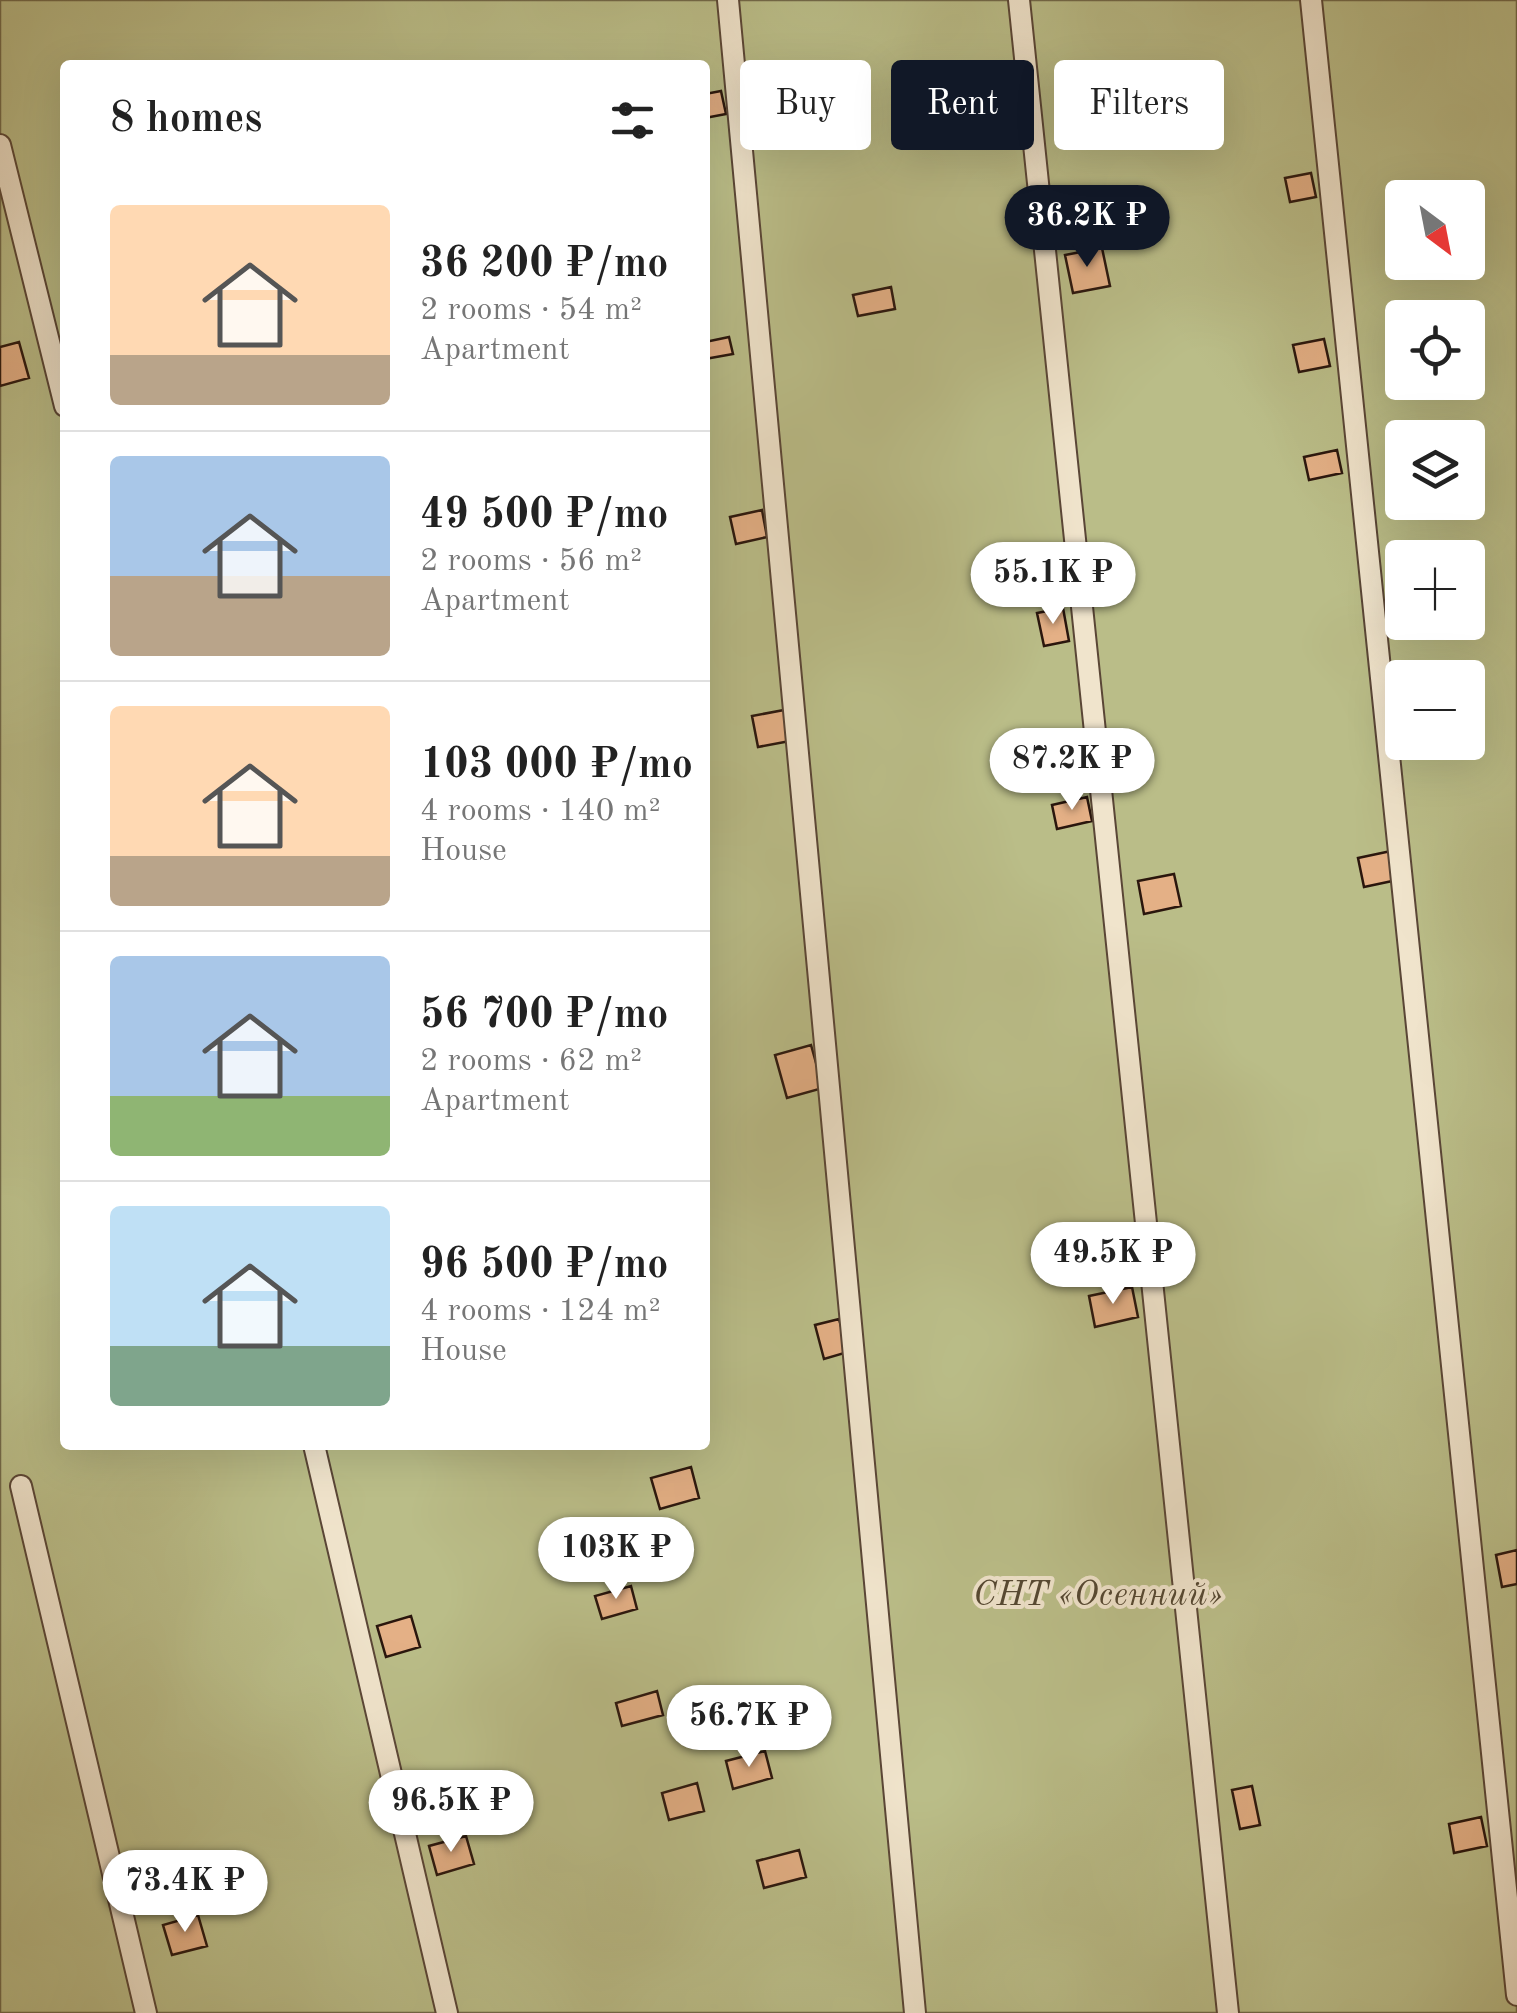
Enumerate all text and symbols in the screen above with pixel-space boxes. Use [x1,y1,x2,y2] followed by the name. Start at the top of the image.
[740,60,871,150] chip: Buy
[891,60,1034,150] chip: Rent
[1054,60,1224,150] chip: Filters
[605,93,660,148] icon: filters
[110,99,262,141] text: 8 homes
[1385,180,1485,280] north arrow
[1385,180,1485,760] map controls
[995,185,1179,270] pin: 36.2K ₽
[1027,201,1147,233] text: 36.2K ₽
[420,244,668,286] text: 36 200 ₽/mo
[190,245,310,365] icon: home
[420,295,642,327] text: 2 rooms · 54 m²
[1385,300,1485,400] button: locate
[420,335,570,367] text: Apartment
[1385,420,1485,520] button: layers
[420,495,668,537] text: 49 500 ₽/mo
[190,496,310,616] icon: home
[1385,540,1485,640] button: +
[961,542,1145,627] pin: 55.1K ₽
[420,546,642,578] text: 2 rooms · 56 m²
[993,558,1113,590] text: 55.1K ₽
[420,586,570,618] text: Apartment
[1385,660,1485,760] button: −
[980,728,1164,813] pin: 87.2K ₽
[1012,744,1132,776] text: 87.2K ₽
[420,745,693,787] text: 103 000 ₽/mo
[190,746,310,866] icon: home
[420,796,661,828] text: 4 rooms · 140 m²
[420,836,507,868] text: House
[420,995,668,1037] text: 56 700 ₽/mo
[190,996,310,1116] icon: home
[420,1046,642,1078] text: 2 rooms · 62 m²
[420,1086,570,1118] text: Apartment
[1021,1222,1205,1307] pin: 49.5K ₽
[1053,1238,1173,1270] text: 49.5K ₽
[420,1245,668,1287] text: 96 500 ₽/mo
[190,1246,310,1366] icon: home
[420,1296,661,1328] text: 4 rooms · 124 m²
[420,1336,507,1368] text: House
[535,1517,697,1602] pin: 103K ₽
[560,1533,672,1565] text: 103K ₽
[973,1578,1223,1613] park label: СНТ «Осенний»
[657,1685,841,1770] pin: 56.7K ₽
[689,1701,809,1733] text: 56.7K ₽
[359,1770,543,1855] pin: 96.5K ₽
[391,1786,511,1818] text: 96.5K ₽
[93,1850,277,1935] pin: 73.4K ₽
[125,1866,245,1898] text: 73.4K ₽

